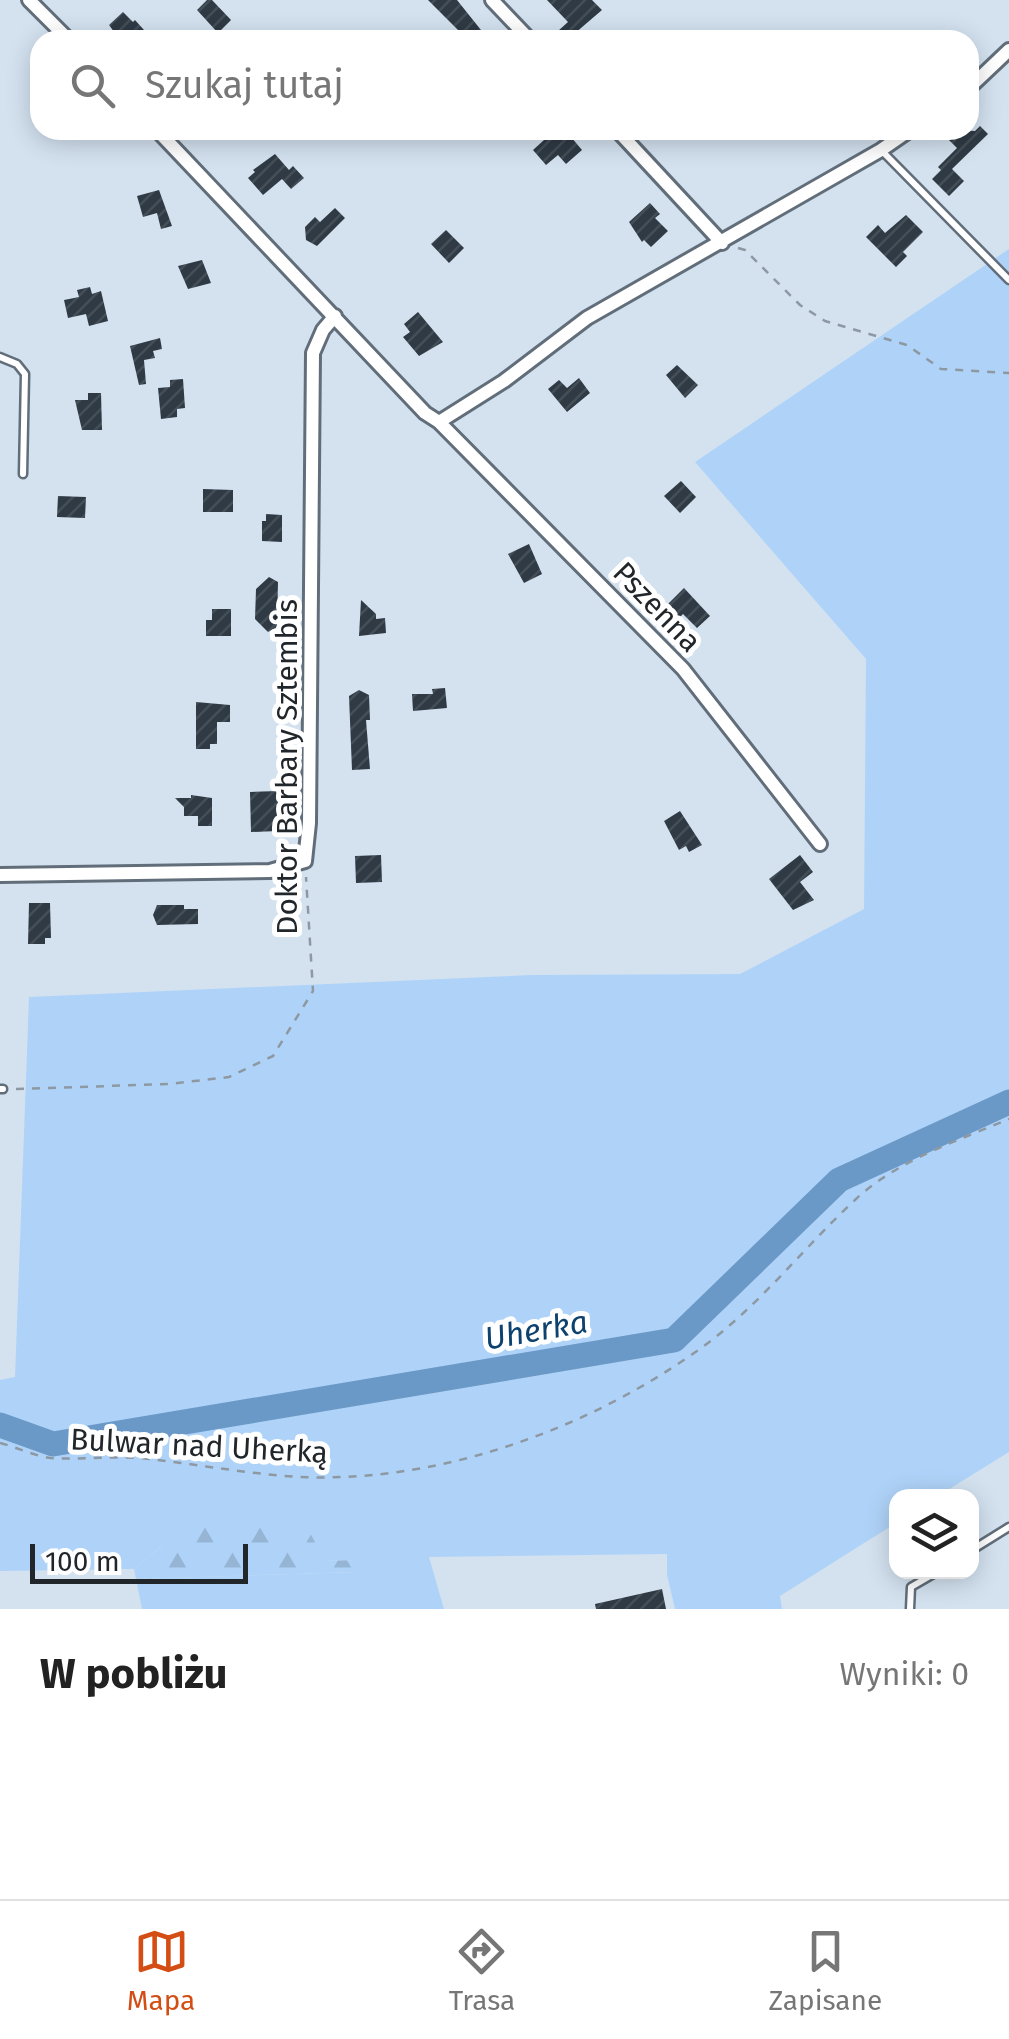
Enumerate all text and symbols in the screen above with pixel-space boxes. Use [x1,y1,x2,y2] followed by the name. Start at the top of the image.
[30,30,979,140] search box
[65,58,120,113] icon: search
[145,62,344,108] text: Szukaj tutaj
[605,555,709,659] street label: Pszenna
[269,599,305,935] street label: Doktor Barbary Sztembis
[482,1302,590,1358] water label: Uherka
[69,1421,329,1471] street label: Bulwar nad Uherką
[889,1489,979,1579] map controls
[889,1489,979,1579] button: layers
[30,1539,248,1584] scale bar
[45,1545,120,1578] text: 100 m
[40,1649,227,1699] text: W pobliżu
[840,1655,969,1693] text: Wyniki: 0
[127,1924,195,2017] tab: Mapa
[449,1924,515,2017] tab: Trasa
[769,1924,882,2017] tab: Zapisane

